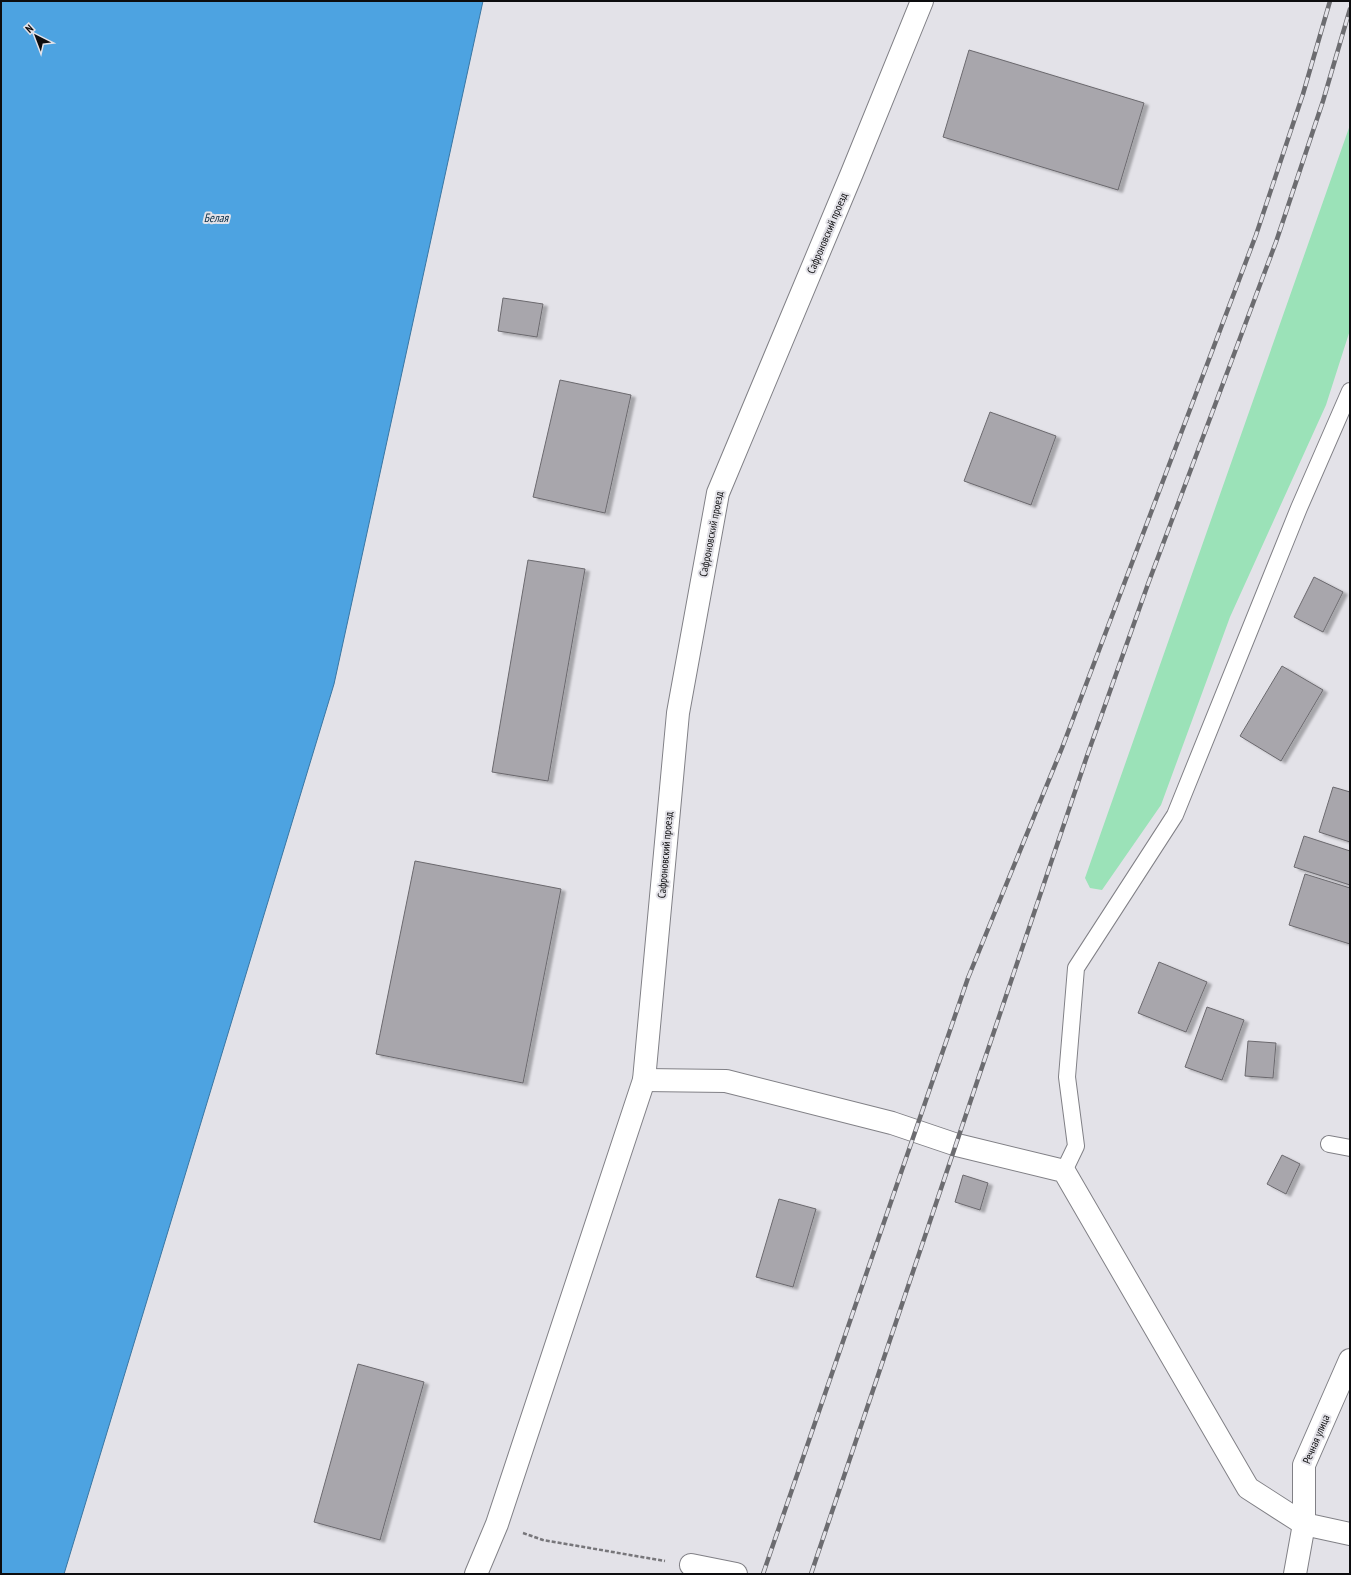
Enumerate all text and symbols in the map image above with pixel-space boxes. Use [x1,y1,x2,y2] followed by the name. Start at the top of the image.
[16,16,56,56] north arrow
[22,21,36,36] text: N
[804,190,850,276] street label: Сафроновский проезд
[204,210,230,225] water label: Белая
[696,490,726,578] street label: Сафроновский проезд
[654,811,676,899] street label: Сафроновский проезд
[1299,1412,1333,1466] street label: Речная улица

